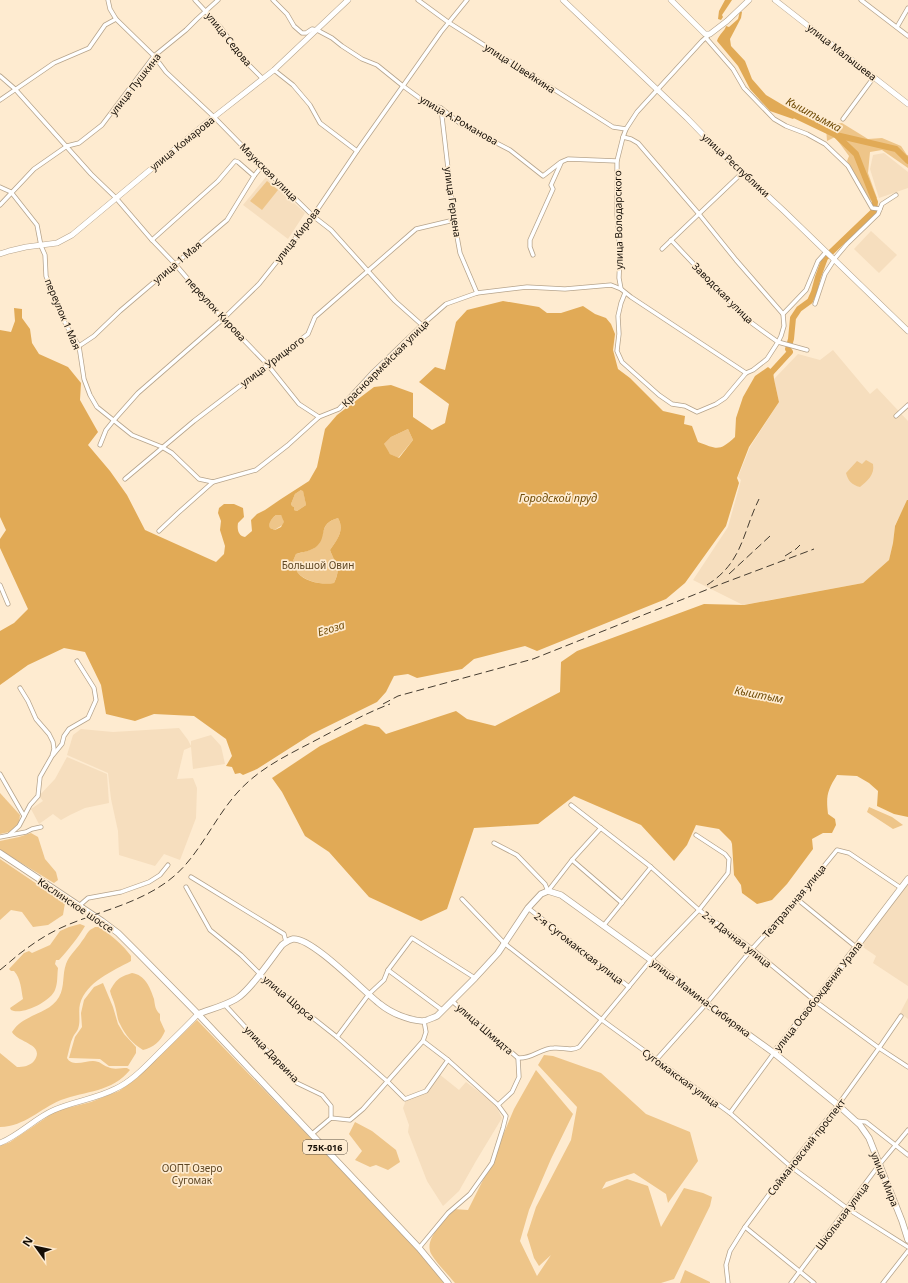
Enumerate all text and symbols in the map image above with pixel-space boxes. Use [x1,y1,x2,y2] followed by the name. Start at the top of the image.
[203,9,255,69] street label: улица Седова
[804,20,880,84] street label: улица Малышева
[482,40,558,96] street label: улица Швейкина
[106,50,164,118] street label: улица Пушкина
[417,92,501,148] street label: улица А.Романова
[784,93,844,135] water label: Кыштымка
[147,113,217,173] street label: улица Комарова
[699,130,773,200] street label: улица Республики
[237,140,301,204] street label: Маукская улица
[441,166,465,238] street label: улица Герцена
[610,170,626,270] street label: улица Володарского
[271,204,323,266] street label: улица Кирова
[150,237,204,287] street label: улица 1 Мая
[689,259,757,327] street label: Заводская улица
[183,274,249,344] street label: переулок Кирова
[42,276,84,352] street label: переулок 1 Мая
[338,316,432,410] street label: Красноармейская улица
[237,332,307,390] street label: улица Урицкого
[519,490,597,505] water label: Городской пруд
[282,558,354,572] park label: Большой Овин
[316,617,346,639] water label: Егоза
[733,682,785,706] water label: Кыштым
[759,861,829,941] street label: Театральная улица
[35,874,117,936] street label: Каслинское шоссе
[699,907,775,971] street label: 2-я Дачная улица
[531,909,627,987] street label: 2-я Сугомакская улица
[771,938,865,1054] street label: улица Освобождения Урала
[648,956,754,1040] street label: улица Мамина-Сибиряка
[260,972,318,1024] street label: улица Щорса
[453,1000,517,1058] street label: улица Шмидта
[241,1023,303,1085] street label: улица Дарвина
[640,1045,722,1111] street label: Сугомакская улица
[764,1095,848,1198] street label: Соймановский проспект
[303,1140,347,1154] road number: 75К-016
[868,1150,902,1208] street label: улица Мира
[162,1161,222,1187] park label: ООПТ Озеро Сугомак
[812,1179,872,1253] street label: Школьная улица
[16,1227,56,1267] north arrow
[18,1233,36,1249] text: N

